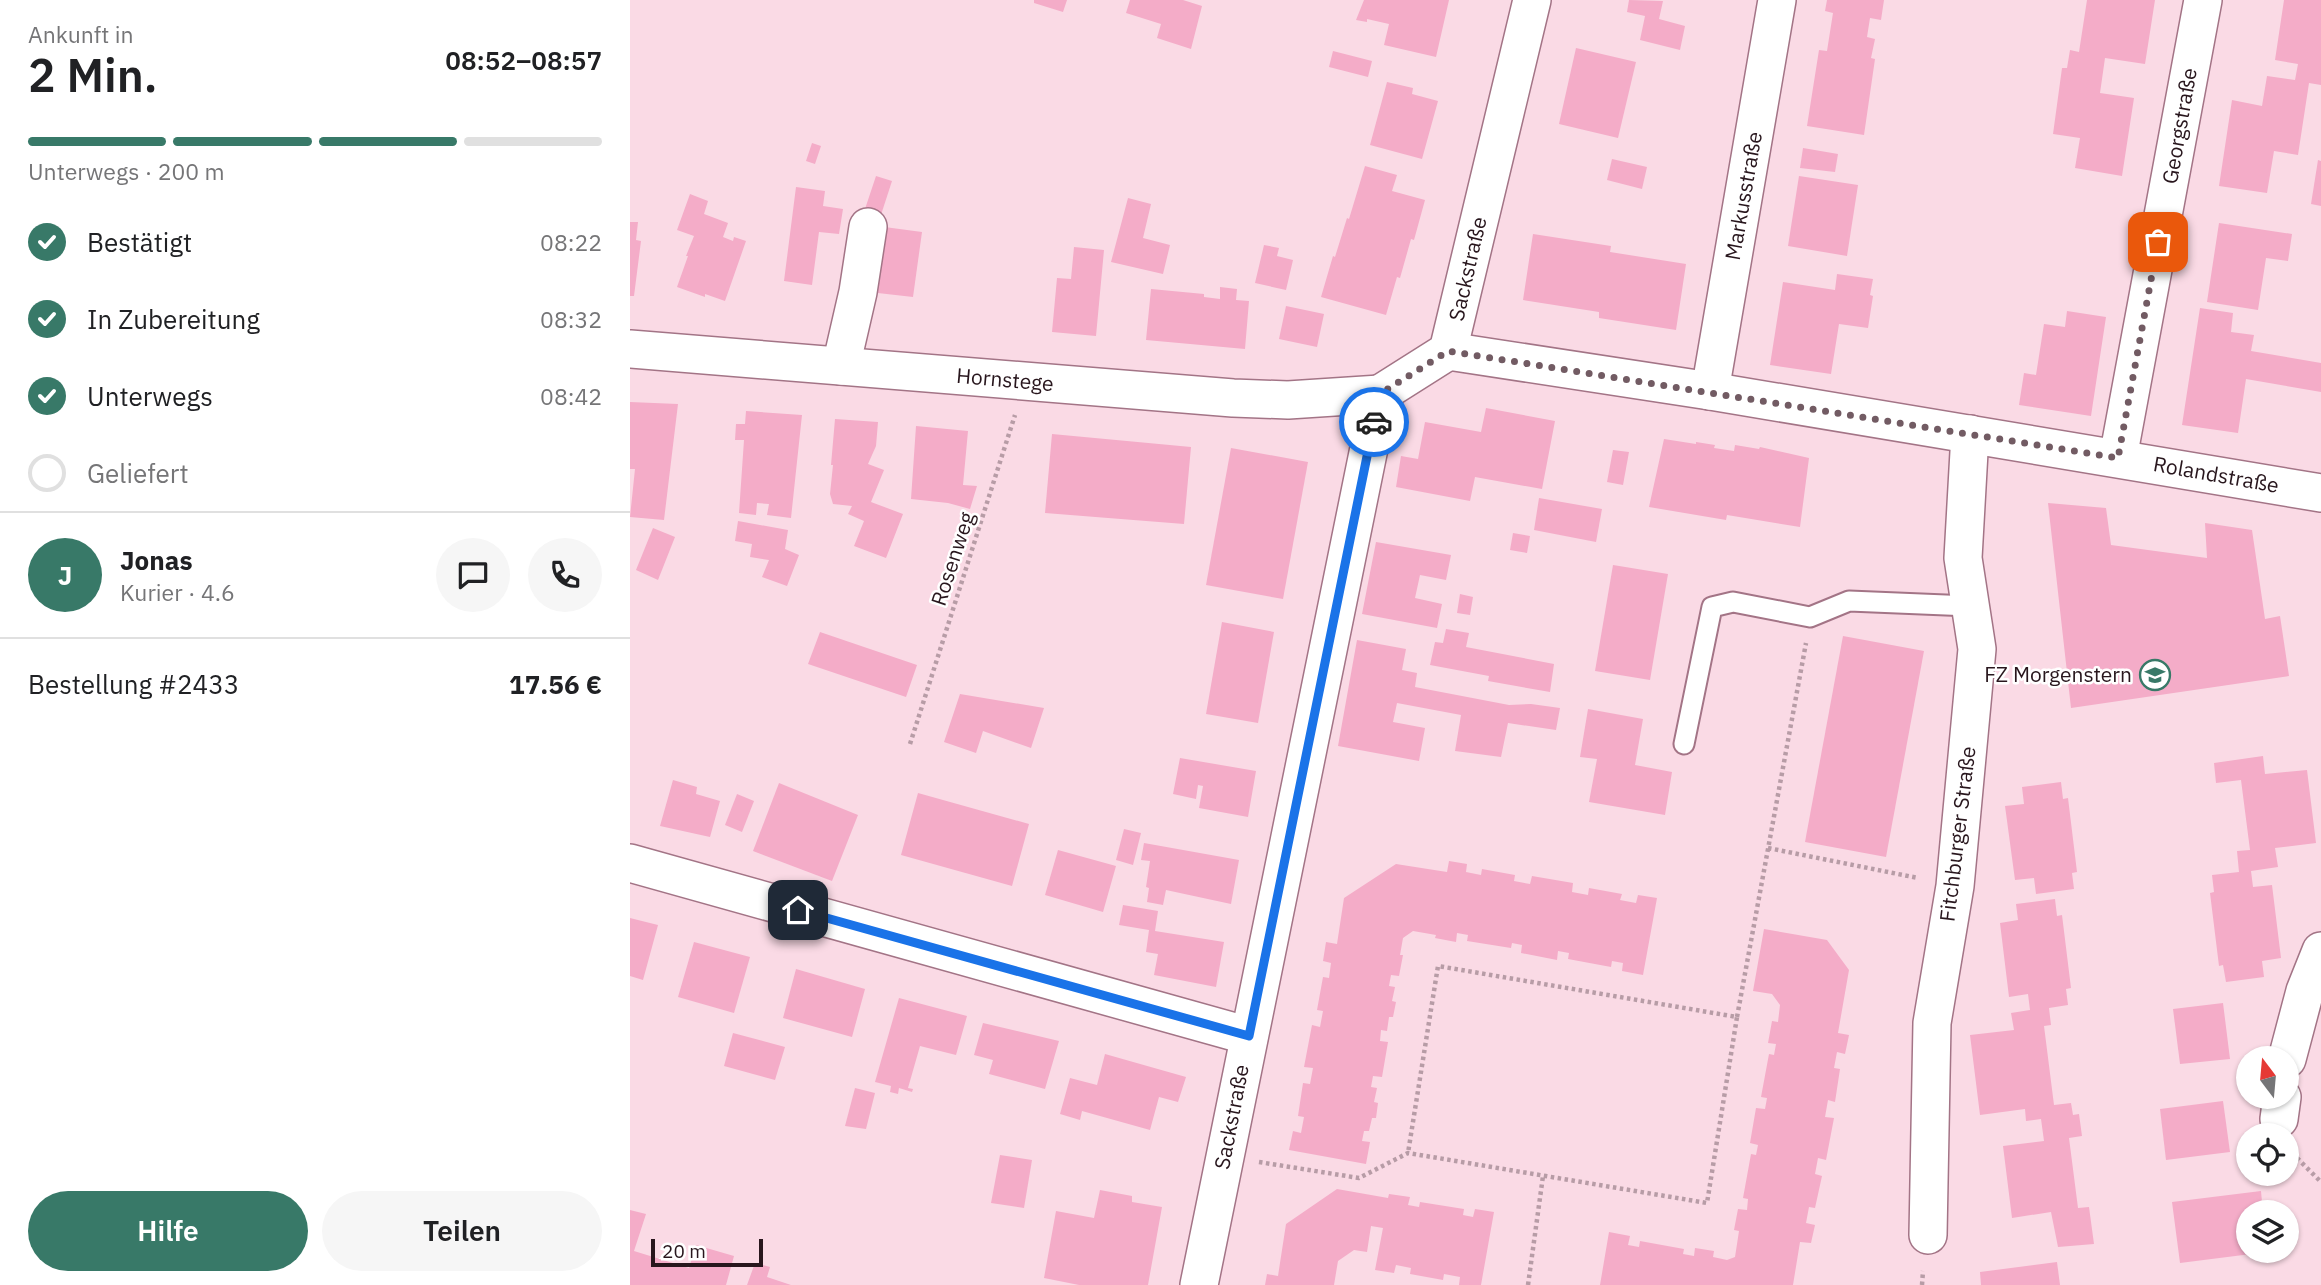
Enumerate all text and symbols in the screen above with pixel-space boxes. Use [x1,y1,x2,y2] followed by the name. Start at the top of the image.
[28,19,134,49] text: Ankunft in
[445,43,602,77] text: 08:52–08:57
[28,45,158,105] text: 2 Min.
[2155,66,2203,186] street label: Georgstraße
[1718,129,1768,262] street label: Markusstraße
[28,156,225,186] text: Unterwegs · 200 m
[2128,212,2188,272] pin
[1441,214,1493,324] street label: Sackstraße
[28,223,66,261] icon: check
[2139,223,2177,261] icon: bag
[87,225,192,259] text: Bestätigt
[540,227,602,257] text: 08:22
[28,300,66,338] icon: check
[87,302,260,336] text: In Zubereitung
[540,304,602,334] text: 08:32
[955,361,1055,397] street label: Hornstege
[28,377,66,415] icon: check
[87,379,213,413] text: Unterwegs
[540,381,602,411] text: 08:42
[1339,387,1409,457] courier
[1355,403,1393,441] icon: car
[2151,449,2281,499] street label: Rolandstraße
[87,456,189,490] text: Geliefert
[924,508,980,609] street label: Rosenweg
[436,538,510,612] button: chat
[528,538,602,612] button: phone
[120,543,193,577] text: Jonas
[58,558,72,592] text: J
[120,577,235,607] text: Kurier · 4.6
[2138,658,2172,692] school or university icon: FZ Morgenstern
[1984,660,2132,688] place label: FZ Morgenstern
[28,667,239,701] text: Bestellung #2433
[509,667,602,701] text: 17.56 €
[1932,745,1982,923] street label: Fitchburger Straße
[768,880,828,940] pin
[779,891,817,929] icon: home
[2236,1046,2300,1110] north arrow
[2236,1046,2299,1263] map controls
[1207,1062,1255,1172] street label: Sackstraße
[2236,1123,2299,1186] button: locate
[28,1191,308,1271] button: Hilfe
[322,1191,602,1271] button: Teilen
[2236,1200,2299,1263] button: layers
[651,1236,763,1268] scale bar
[662,1239,706,1263] text: 20 m

